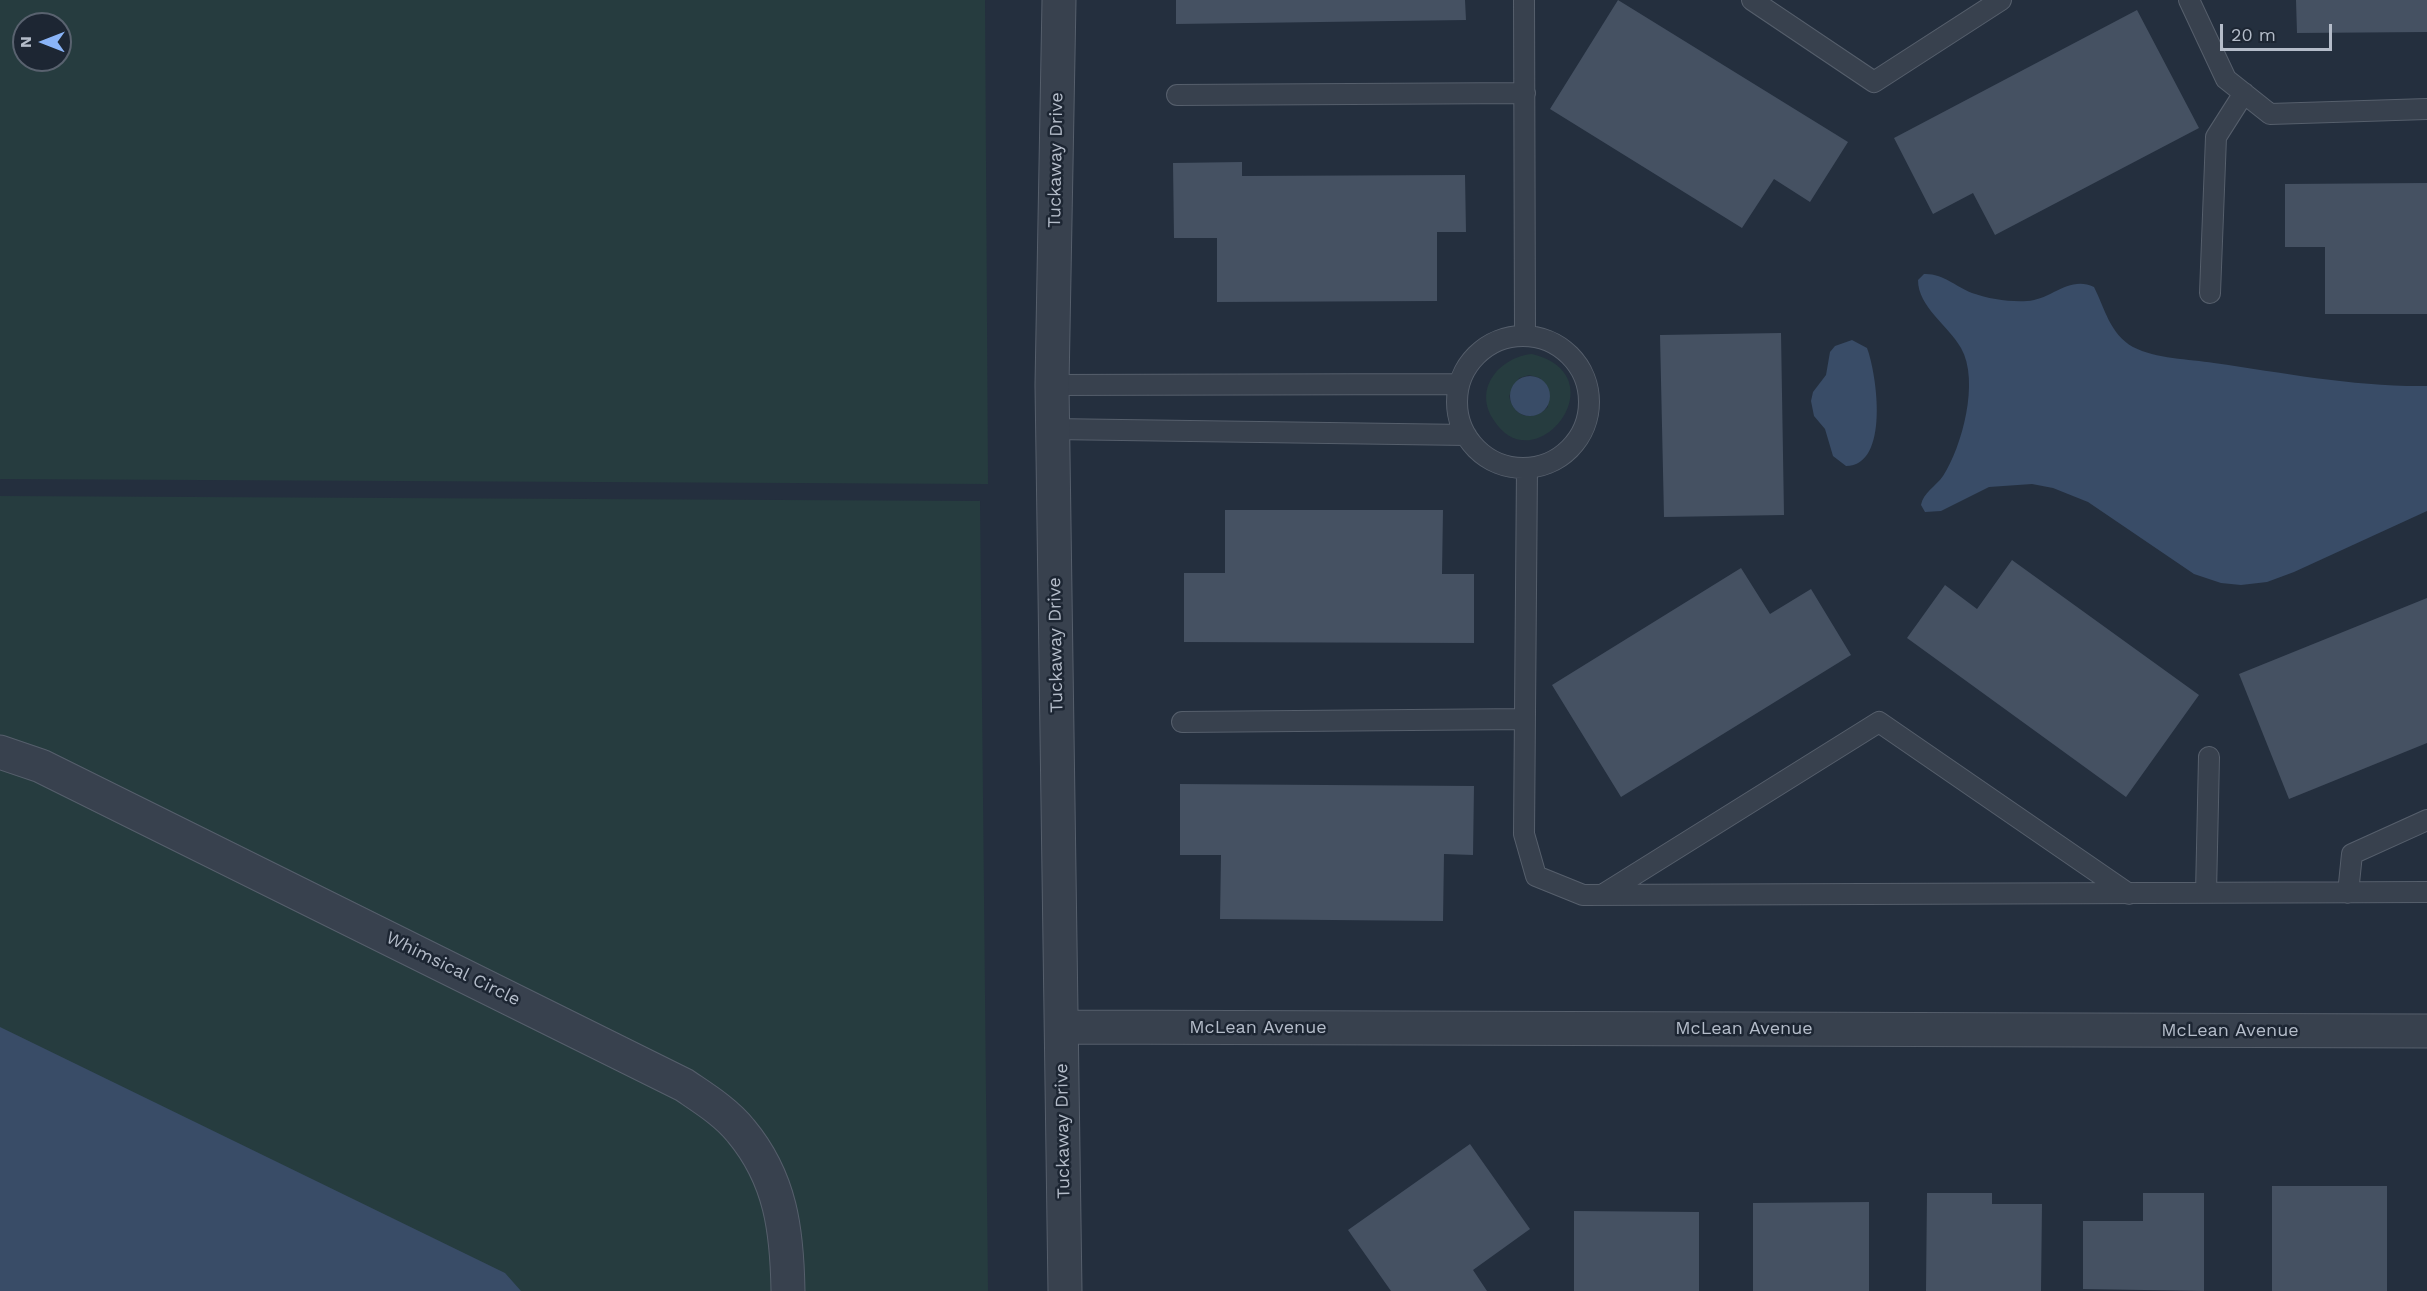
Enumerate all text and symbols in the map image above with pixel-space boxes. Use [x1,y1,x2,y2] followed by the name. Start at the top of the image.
[12,12,72,72] north arrow
[2223,12,2336,50] scale bar
[2231,24,2276,45] text: 20 m
[16,36,35,48] text: N
[1044,92,1068,228] street label: Tuckaway Drive
[1044,577,1068,713] street label: Tuckaway Drive
[382,927,524,1011] street label: Whimsical Circle
[1189,1017,1327,1039] street label: McLean Avenue
[1675,1018,1813,1040] street label: McLean Avenue
[2161,1020,2299,1042] street label: McLean Avenue
[1051,1063,1075,1199] street label: Tuckaway Drive

